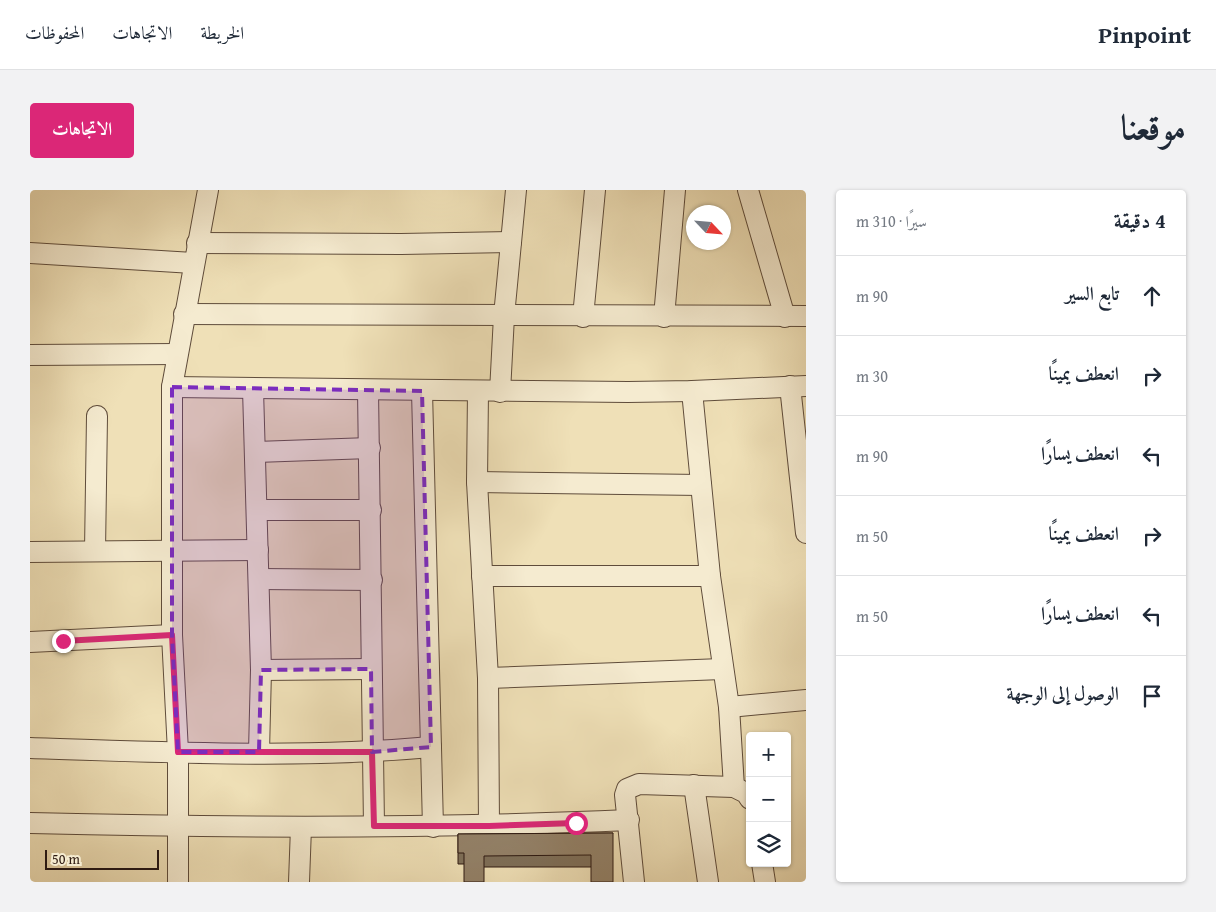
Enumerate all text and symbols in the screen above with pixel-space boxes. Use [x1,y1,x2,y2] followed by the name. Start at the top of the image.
[1098,17,1191,52] text: Pinpoint
[25,19,84,46] text: المحفوظات
[112,19,172,46] text: الاتجاهات
[200,19,244,46] text: الخريطة
[1121,101,1186,152] text: موقعنا
[30,103,134,158] button: الاتجاهات
[686,205,731,250] north arrow
[1114,205,1166,236] text: 4 دقيقة
[856,209,927,233] text: سيرًا · 310 m
[1065,279,1119,307] text: تابع السير
[1138,282,1166,310] icon: ahead
[856,284,888,308] text: 90 m
[1049,359,1119,387] text: انعطف يمينًا
[1138,362,1166,390] icon: right
[856,364,888,388] text: 30 m
[1041,439,1119,467] text: انعطف يسارًا
[1138,442,1166,470] icon: left
[856,444,888,468] text: 90 m
[1049,519,1119,547] text: انعطف يمينًا
[1138,522,1166,550] icon: right
[856,524,888,548] text: 50 m
[1041,599,1119,627] text: انعطف يسارًا
[1138,602,1166,630] icon: left
[856,604,888,628] text: 50 m
[52,630,75,653] route end
[1007,679,1119,707] text: الوصول إلى الوجهة
[1138,682,1166,710] icon: arrive
[746,732,791,867] map controls
[746,732,791,777] button: +
[746,777,791,822] button: −
[565,812,588,835] route start
[746,822,791,867] button: layers
[45,847,159,870] scale bar
[52,849,80,869] text: 50 m

